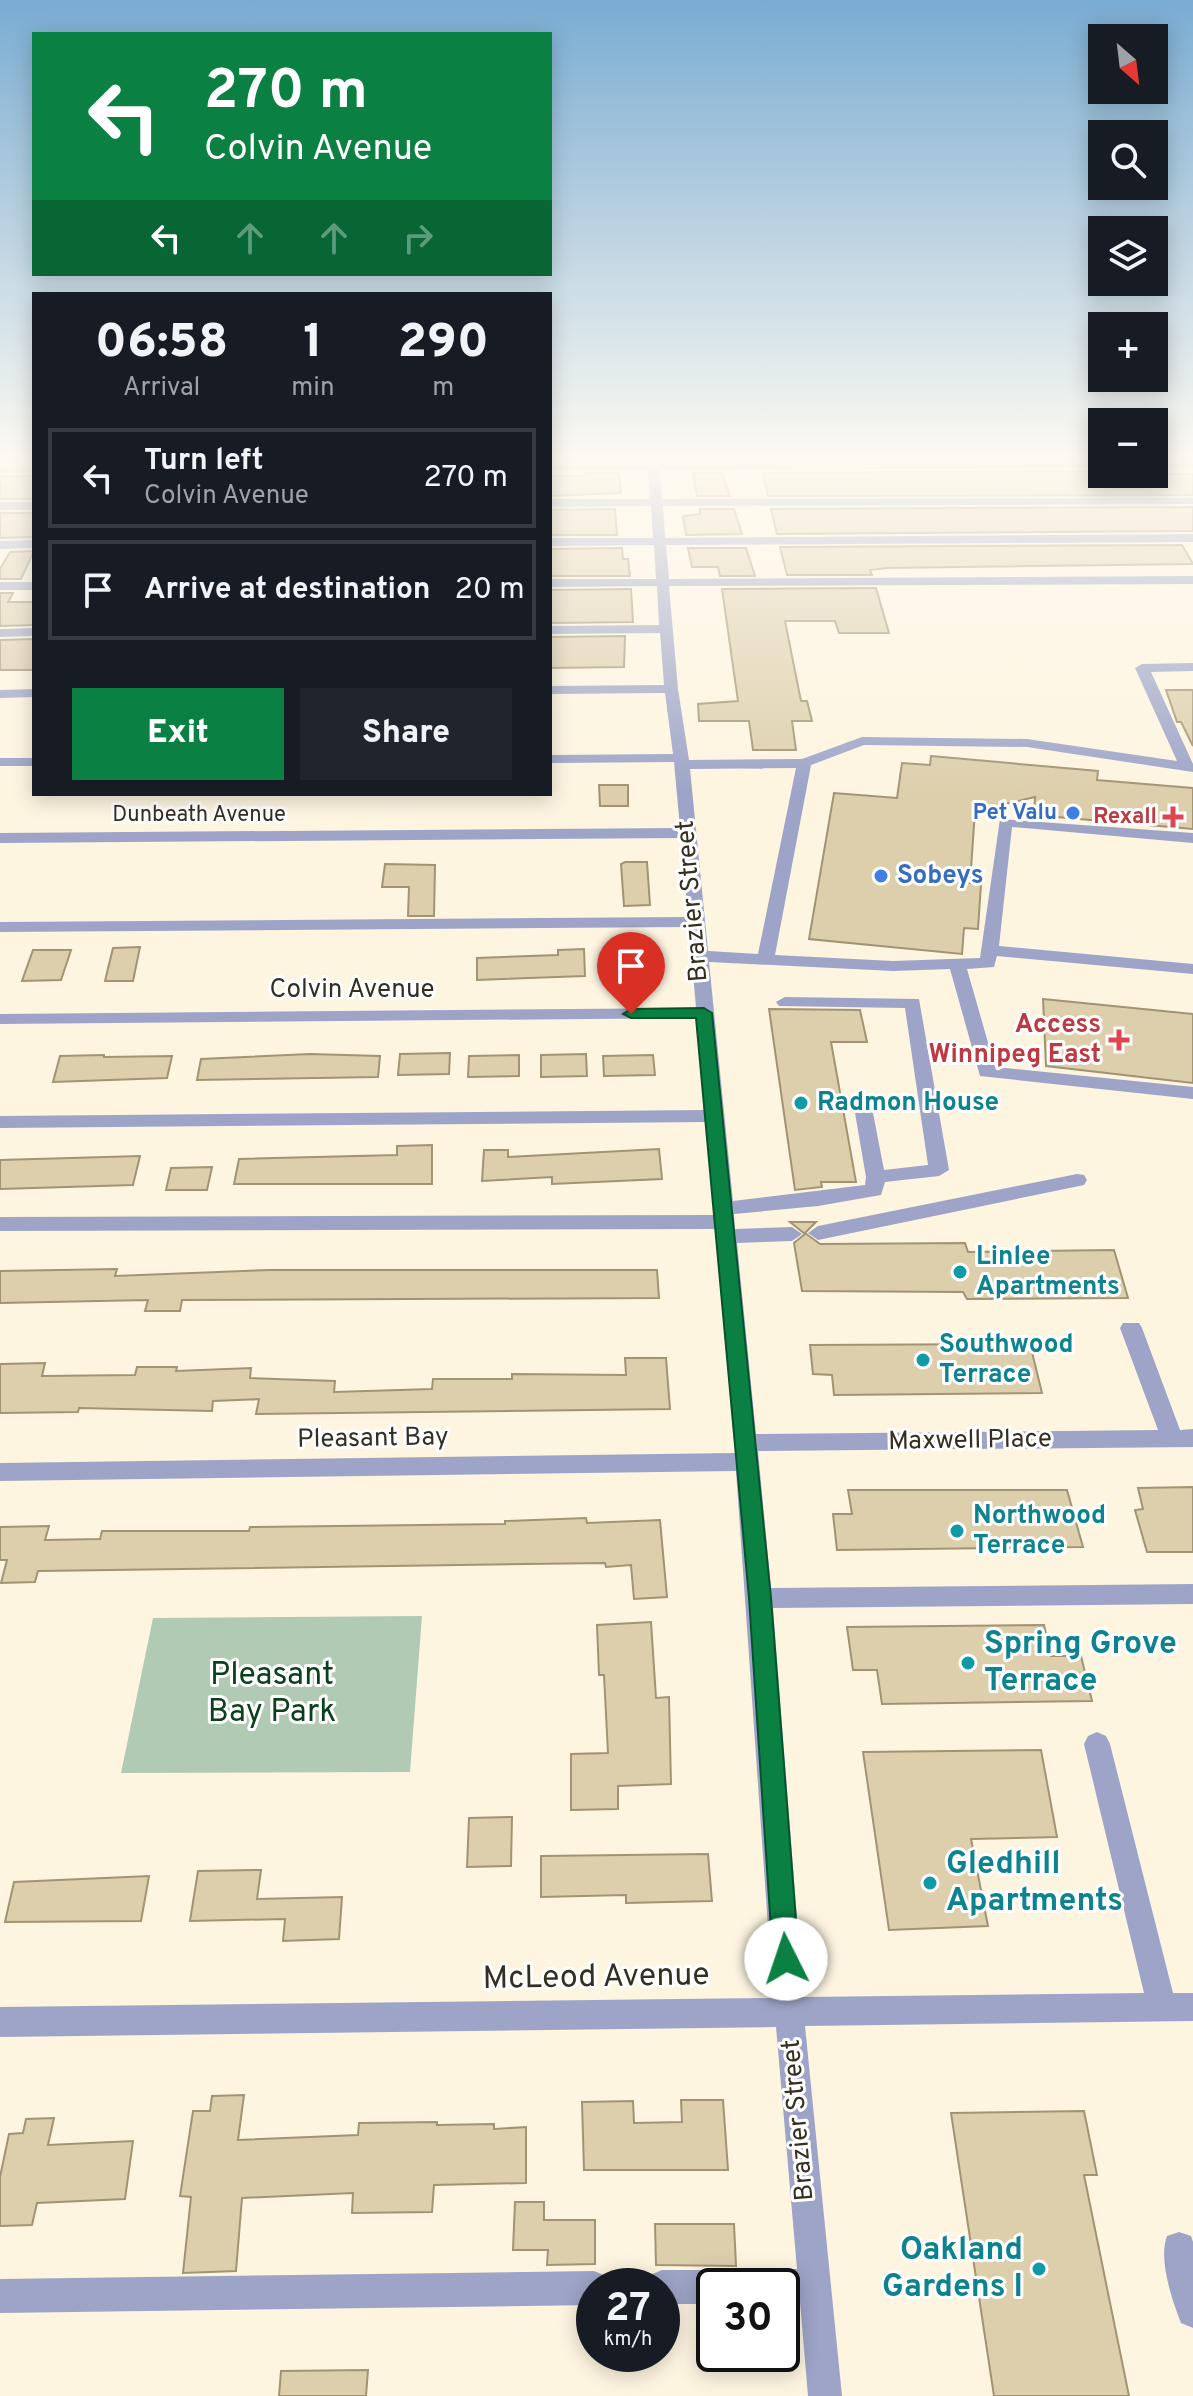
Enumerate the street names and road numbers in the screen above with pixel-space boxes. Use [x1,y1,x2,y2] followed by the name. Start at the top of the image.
[112,802,286,829] street label: Dunbeath Avenue
[669,819,717,983] street label: Brazier Street
[270,974,434,1007] street label: Colvin Avenue
[297,1421,449,1457] street label: Pleasant Bay
[888,1423,1052,1459] street label: Maxwell Place
[482,1956,710,2000] street label: McLeod Avenue
[775,2038,823,2202] street label: Brazier Street

